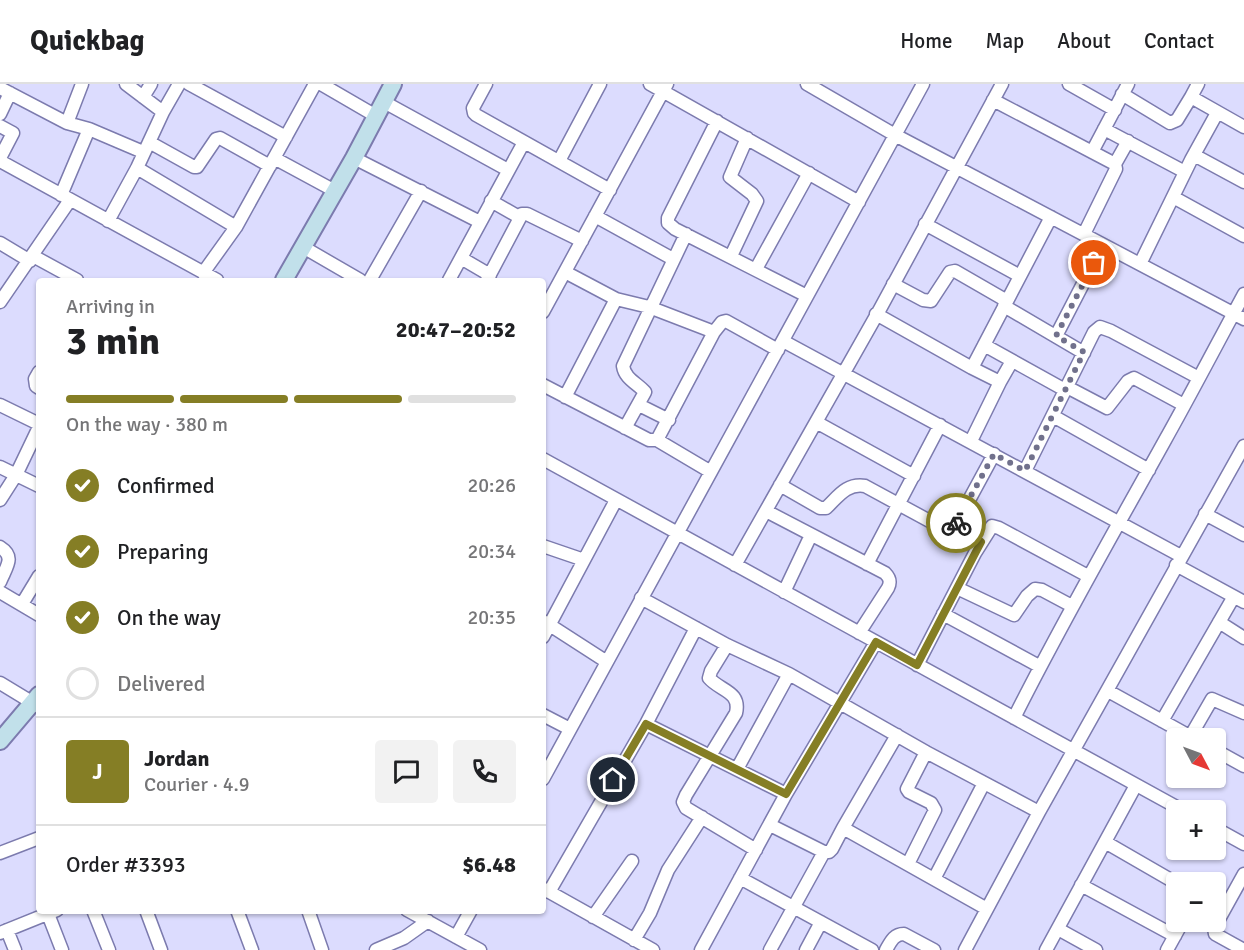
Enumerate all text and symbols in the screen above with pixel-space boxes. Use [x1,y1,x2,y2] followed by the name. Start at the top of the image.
[30,24,145,58] text: Quickbag
[900,28,953,54] text: Home
[986,28,1024,54] text: Map
[1057,28,1111,54] text: About
[1144,28,1214,54] text: Contact
[1068,237,1119,288] pin
[1077,246,1110,279] icon: bag
[66,294,155,319] text: Arriving in
[396,316,516,343] text: 20:47–20:52
[66,317,160,365] text: 3 min
[66,412,228,437] text: On the way · 380 m
[66,469,99,502] icon: check
[117,472,215,499] text: Confirmed
[467,473,516,498] text: 20:26
[926,493,986,553] courier
[940,507,973,540] icon: bike
[66,535,99,568] icon: check
[117,538,209,565] text: Preparing
[467,539,516,564] text: 20:34
[66,601,99,634] icon: check
[117,604,221,631] text: On the way
[467,605,516,630] text: 20:35
[117,670,205,697] text: Delivered
[1166,728,1226,788] north arrow
[1166,728,1226,932] map controls
[375,740,438,803] button: chat
[453,740,516,803] button: phone
[144,745,210,772] text: Jordan
[587,754,638,805] pin
[92,758,103,785] text: J
[596,763,629,796] icon: home
[144,772,250,797] text: Courier · 4.9
[1166,800,1226,860] button: +
[66,851,186,878] text: Order #3393
[462,851,516,878] text: $6.48
[1166,872,1226,932] button: −

